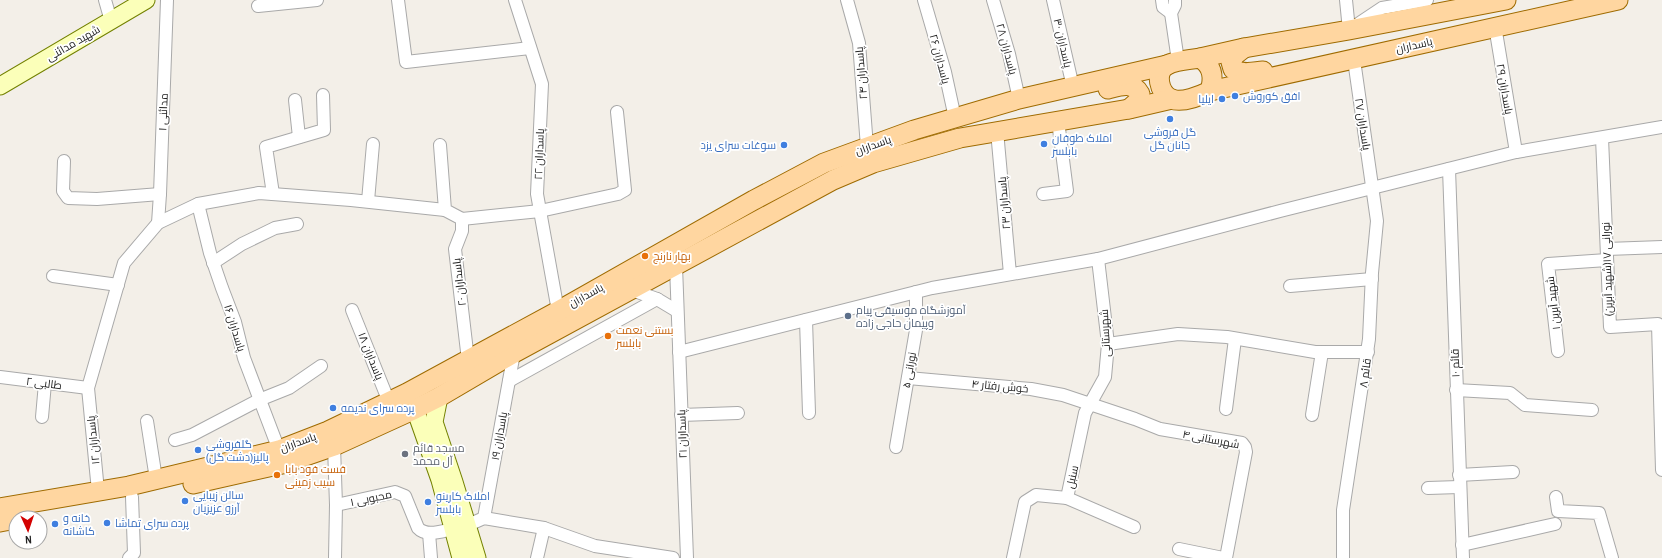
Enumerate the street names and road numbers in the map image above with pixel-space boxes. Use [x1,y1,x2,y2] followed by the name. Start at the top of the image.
[1051,17,1075,69] street label: پاسداران ۳۰
[44,22,102,64] street label: شهید مدائنی
[993,22,1021,76] street label: پاسداران ۲۸
[927,33,953,85] street label: پاسداران ۲۶
[1394,34,1434,56] street label: پاسداران
[852,46,870,100] street label: پاسداران ۲۴
[1494,63,1516,116] street label: پاسداران ۲۹
[155,93,171,131] street label: مدائنی ۱
[1352,97,1374,151] street label: پاسداران ۲۷
[531,128,547,180] street label: پاسداران ۲۲
[853,132,893,158] street label: پاسداران
[995,176,1013,230] street label: پاسداران ۲۳
[1598,222,1616,316] street label: نورانی ۱۷(شهید آبرین)
[449,257,469,307] street label: پاسداران ۲۰
[1543,275,1563,331] street label: شهید آبرین ۱
[566,280,606,310] street label: پاسداران
[221,303,249,353] street label: پاسداران ۱۶
[1097,309,1113,357] street label: شهرستانی
[355,330,387,382] street label: پاسداران ۱۸
[1448,348,1463,378] street label: قائم ۱۰
[899,351,919,389] street label: نورانی ۵
[1356,357,1375,389] street label: قائم ۸
[25,374,63,392] street label: طالبی ۲
[971,377,1029,395] street label: خوش رفتار ۴
[674,409,690,459] street label: پاسداران ۲۱
[488,411,510,461] street label: پاسداران ۱۹
[83,415,103,465] street label: پاسداران ۱۲
[1181,427,1241,451] street label: شهرستانی ۴
[278,429,318,455] street label: پاسداران
[1063,464,1081,490] street label: سنبل
[349,487,393,509] street label: محبوبی ۱

